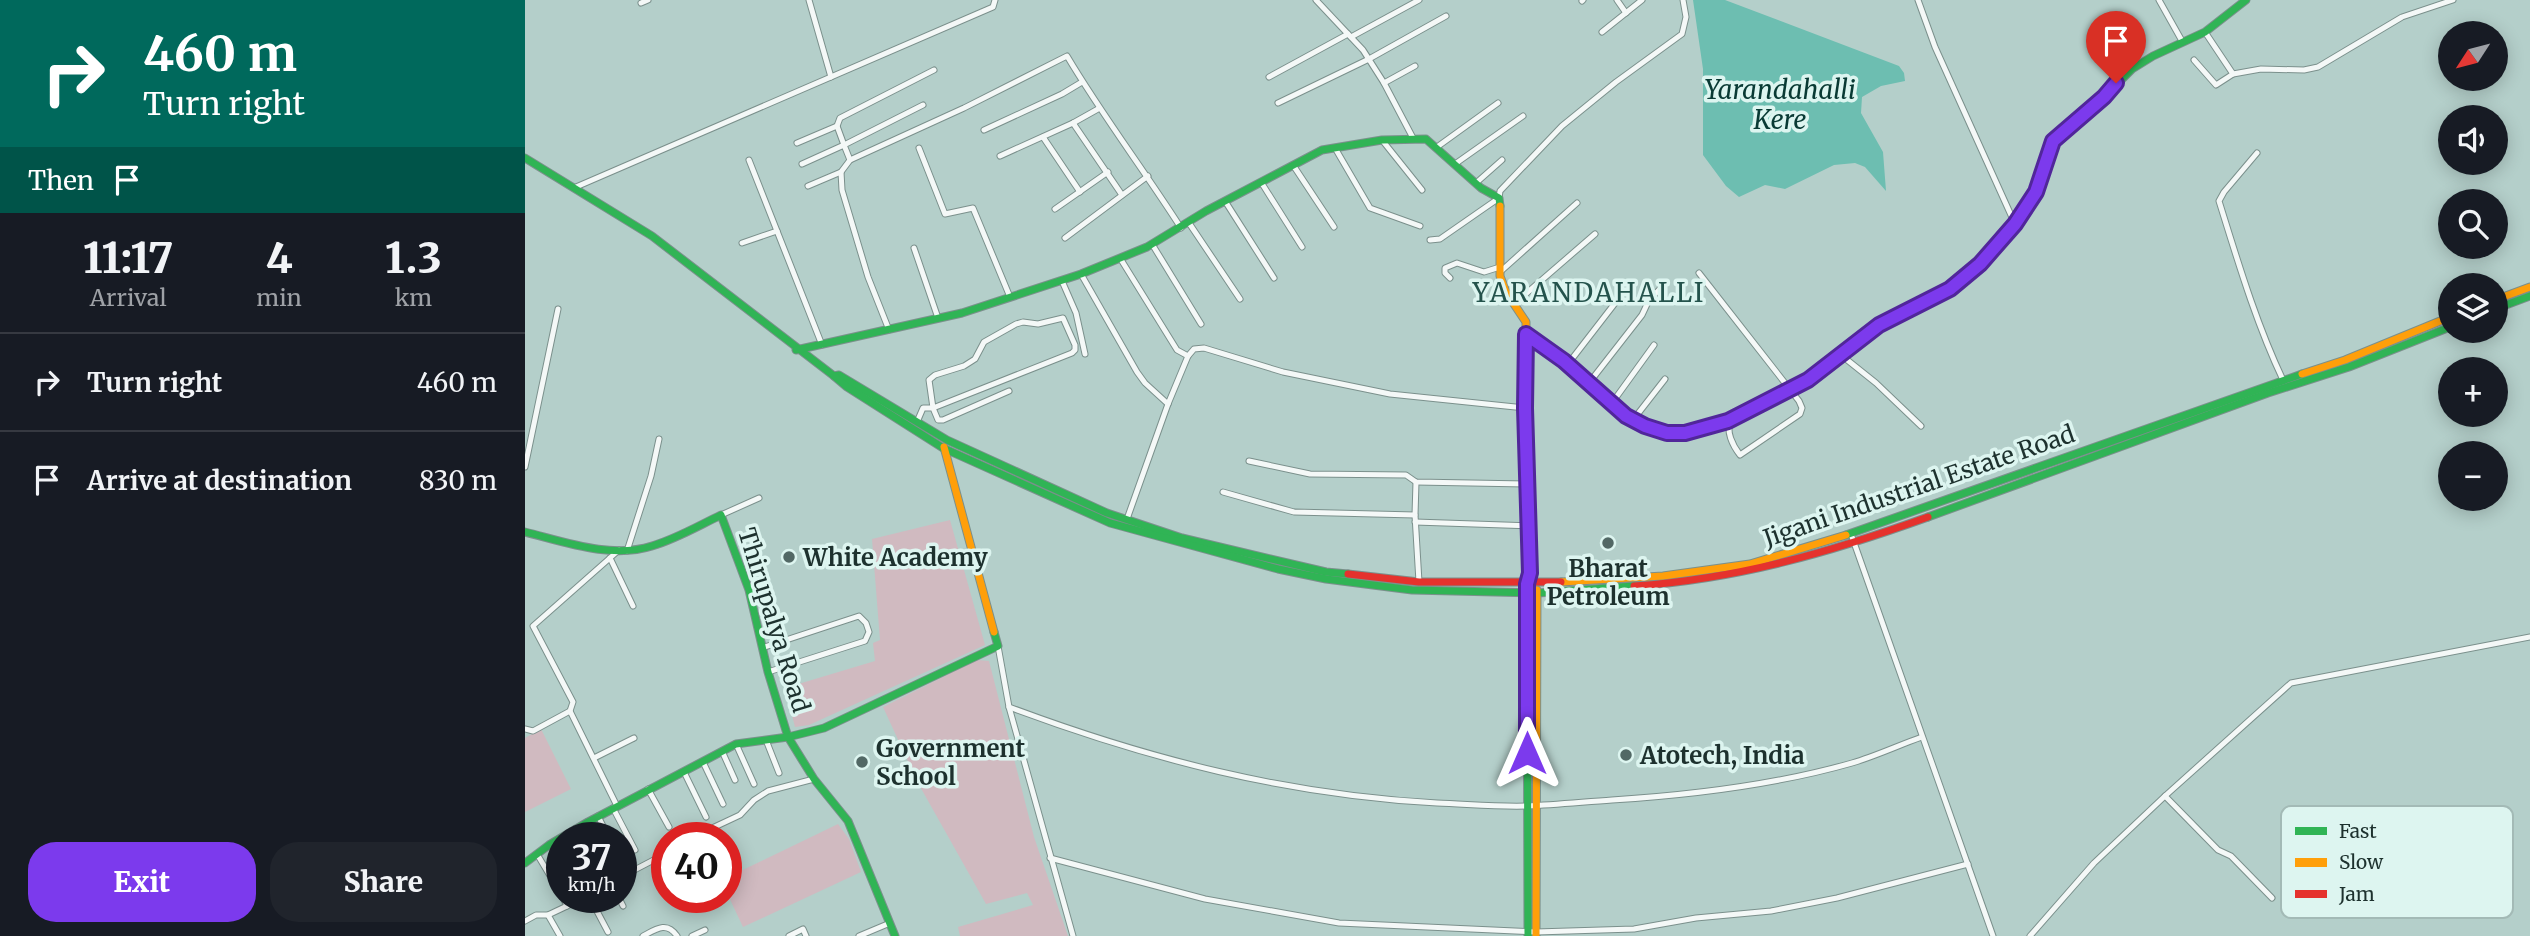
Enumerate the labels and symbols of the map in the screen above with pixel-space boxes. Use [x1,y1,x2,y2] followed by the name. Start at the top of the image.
[2086,11,2146,83] pin
[2438,21,2508,91] north arrow
[1704,73,1856,136] water label: Yarandahalli Kere
[1472,276,1705,309] district label: YARANDAHALLI
[1758,418,2079,554] street label: Jigani Industrial Estate Road
[731,524,817,716] street label: Thirupalya Road
[1600,535,1616,551] marker: Bharat Petroleum
[802,542,989,573] place label: White Academy
[781,549,797,565] marker: White Academy
[1546,553,1670,612] place label: Bharat Petroleum
[1490,716,1564,790] position arrow
[876,733,1025,792] place label: Government School
[1639,740,1805,771] place label: Atotech, India
[1618,747,1634,763] marker: Atotech, India
[854,754,870,770] marker: Government School
[2281,806,2513,918] legend
[2339,819,2377,843] text: Fast
[651,822,742,913] speed limit sign: 40
[2339,850,2384,874] text: Slow
[2338,882,2375,906] text: Jam

